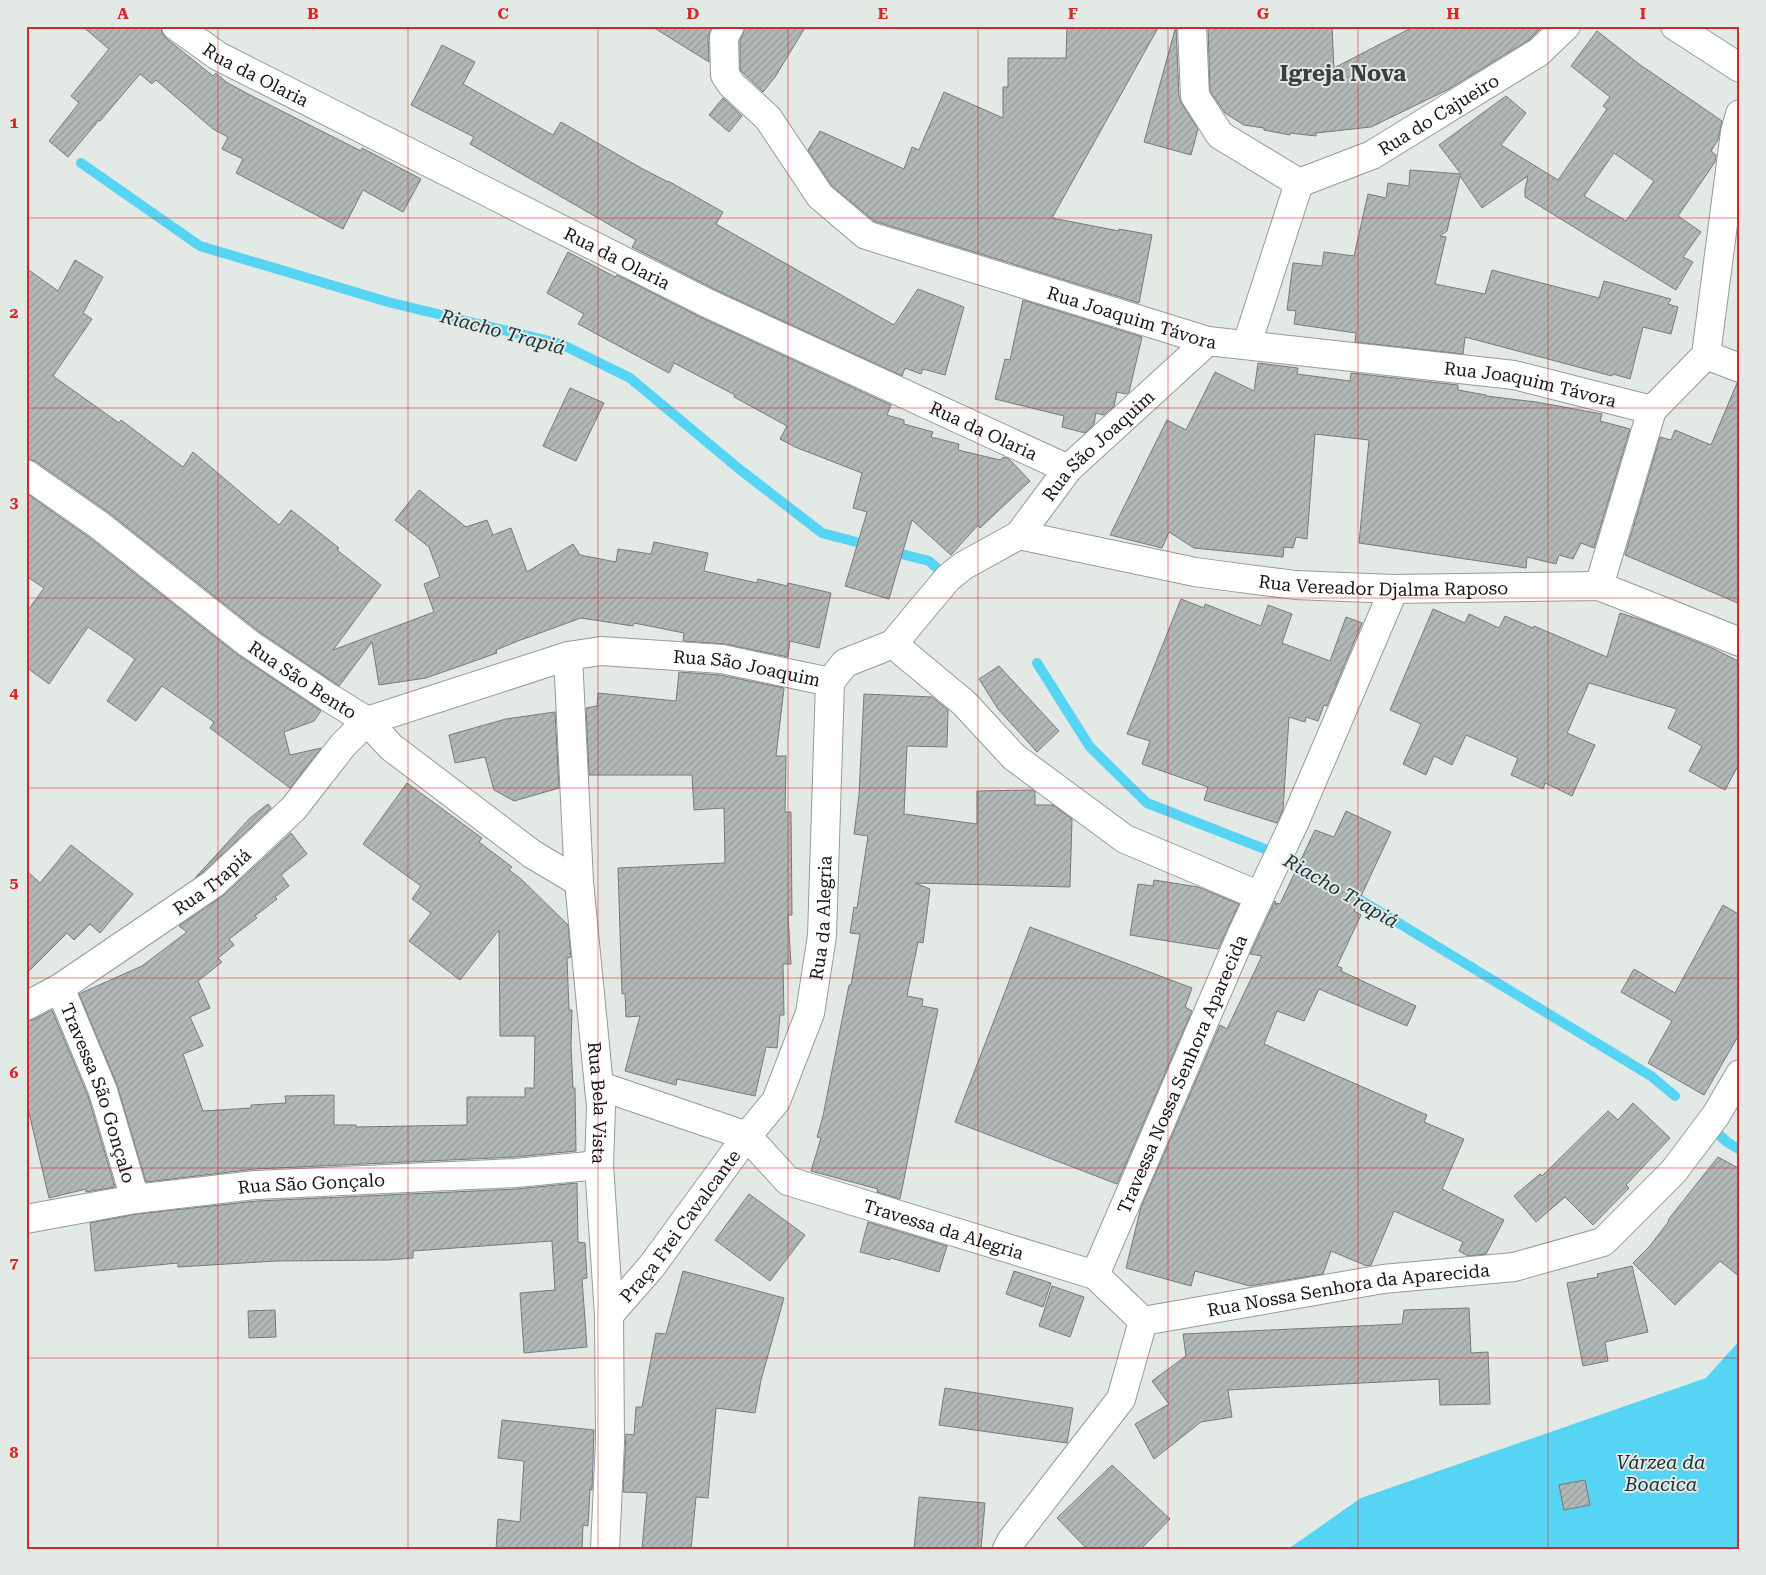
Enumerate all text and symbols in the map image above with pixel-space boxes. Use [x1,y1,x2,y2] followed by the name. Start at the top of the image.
[117,4,129,23] text: A
[307,4,319,23] text: B
[497,4,509,23] text: C
[687,4,700,23] text: D
[878,4,888,23] text: E
[1068,4,1078,23] text: F
[1257,4,1270,23] text: G
[1446,4,1460,23] text: H
[1640,4,1646,23] text: I
[199,38,313,111] street label: Rua da Olaria
[1280,61,1406,86] district label: Igreja Nova
[1374,69,1503,159] street label: Rua do Cajueiro
[10,113,19,132] text: 1
[561,222,674,293] street label: Rua da Olaria
[1045,281,1218,352] street label: Rua Joaquim Távora
[10,303,19,322] text: 2
[437,304,568,360] water label: Riacho Trapiá
[1443,357,1619,411] street label: Rua Joaquim Távora
[1038,385,1158,505] street label: Rua São Joaquim
[927,396,1041,464] street label: Rua da Olaria
[10,493,19,512] text: 3
[1257,570,1508,600] street label: Rua Vereador Djalma Raposo
[245,636,361,723] street label: Rua São Bento
[673,645,823,690] street label: Rua São Joaquim
[10,683,19,702] text: 4
[169,844,255,919] street label: Rua Trapiá
[1279,848,1402,933] water label: Riacho Trapiá
[805,855,835,981] street label: Rua da Alegria
[10,873,19,892] text: 5
[1112,931,1251,1216] street label: Travessa Nossa Senhora Aparecida
[57,1000,140,1185] street label: Travessa São Gonçalo
[584,1041,612,1165] street label: Rua Bela Vista
[10,1063,19,1082] text: 6
[615,1145,744,1306] street label: Praça Frei Cavalcante
[236,1169,386,1198] street label: Rua São Gonçalo
[861,1194,1027,1263] street label: Travessa da Alegria
[10,1253,19,1272] text: 7
[1206,1259,1491,1320] street label: Rua Nossa Senhora da Aparecida
[10,1443,19,1462] text: 8
[1617,1451,1706,1496] water label: Várzea da Boacica

